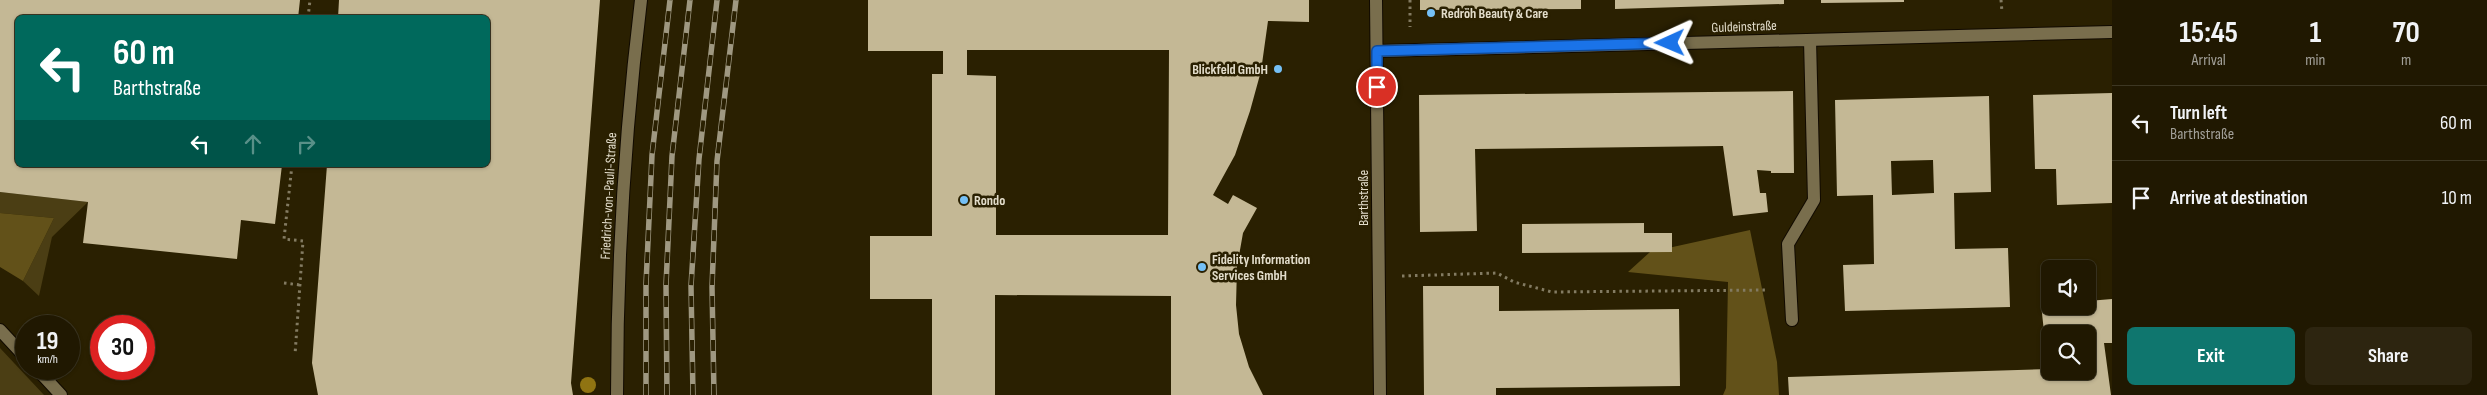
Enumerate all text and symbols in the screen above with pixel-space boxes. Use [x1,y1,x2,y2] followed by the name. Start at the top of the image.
[1441,5,1548,22] place label: Redröh Beauty & Care
[1425,7,1437,19] marker: Redröh Beauty & Care
[2179,15,2238,51] text: 15:45
[2309,15,2321,51] text: 1
[2393,15,2420,51] text: 70
[1643,16,1695,68] position arrow
[1711,17,1777,36] street label: Guldeinstraße
[113,32,175,75] text: 60 m
[30,35,95,100] icon: left
[2191,51,2226,70] text: Arrival
[2305,51,2325,70] text: min
[2401,51,2411,70] text: m
[1192,61,1268,78] place label: Blickfeld GmbH
[1272,63,1284,75] marker: Blickfeld GmbH
[1356,66,1398,108] pin
[1363,73,1391,101] icon: arrive
[113,75,201,102] text: Barthstraße
[2170,102,2227,125] text: Turn left
[2127,109,2155,137] icon: left
[2440,112,2472,135] text: 60 m
[2170,125,2234,144] text: Barthstraße
[186,130,214,158] icon: left
[239,130,267,158] icon: ahead
[292,130,320,158] icon: right
[597,132,620,260] street label: Friedrich-von-Pauli-Straße
[1355,170,1372,226] street label: Barthstraße
[2127,184,2155,212] icon: arrive
[2170,187,2308,210] text: Arrive at destination
[2442,187,2472,210] text: 10 m
[974,192,1005,209] place label: Rondo
[958,194,970,206] marker: Rondo
[1212,251,1310,284] place label: Fidelity Information Services GmbH
[2041,260,2096,380] map controls
[2041,260,2096,315] button: sound
[1196,261,1208,273] marker: Fidelity Information Services GmbH
[90,315,155,380] speed limit sign: 30
[2041,325,2096,380] button: search
[37,326,58,357] text: 19
[2127,327,2295,385] button: Exit
[2305,327,2472,385] button: Share
[37,352,58,367] text: km/h

